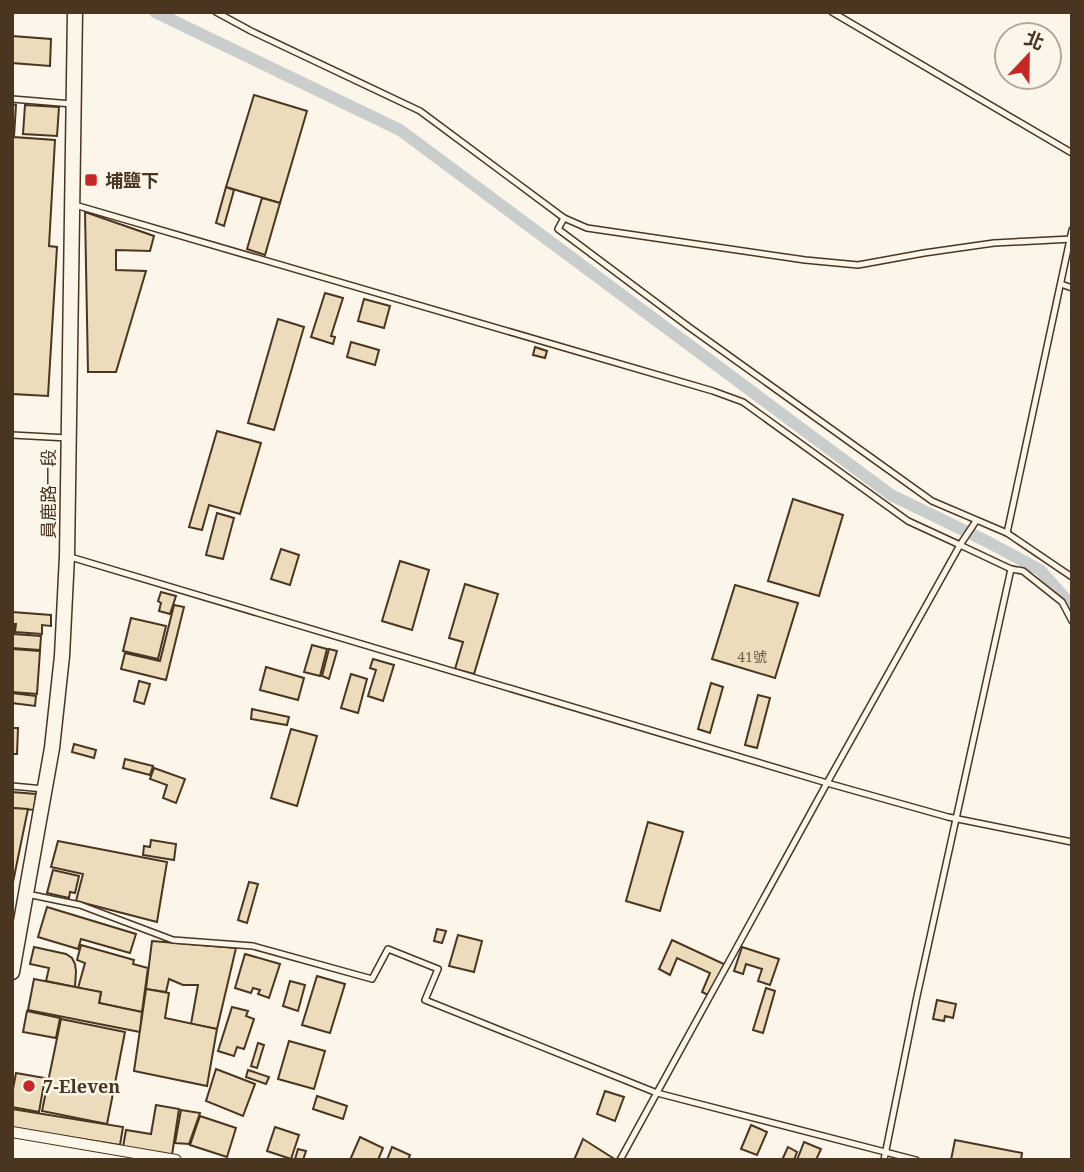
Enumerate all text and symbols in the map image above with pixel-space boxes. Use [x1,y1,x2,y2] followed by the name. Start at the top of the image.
[993,21,1063,91] north arrow
[1021,25,1048,56] text: 北
[105,168,159,192] place label: 埔鹽下
[83,172,99,188] marker: 埔鹽下
[36,449,60,539] street label: 員鹿路一段
[737,647,767,666] house number: 41號
[43,1074,120,1098] place label: 7-Eleven
[21,1078,37,1094] marker: 7-Eleven

